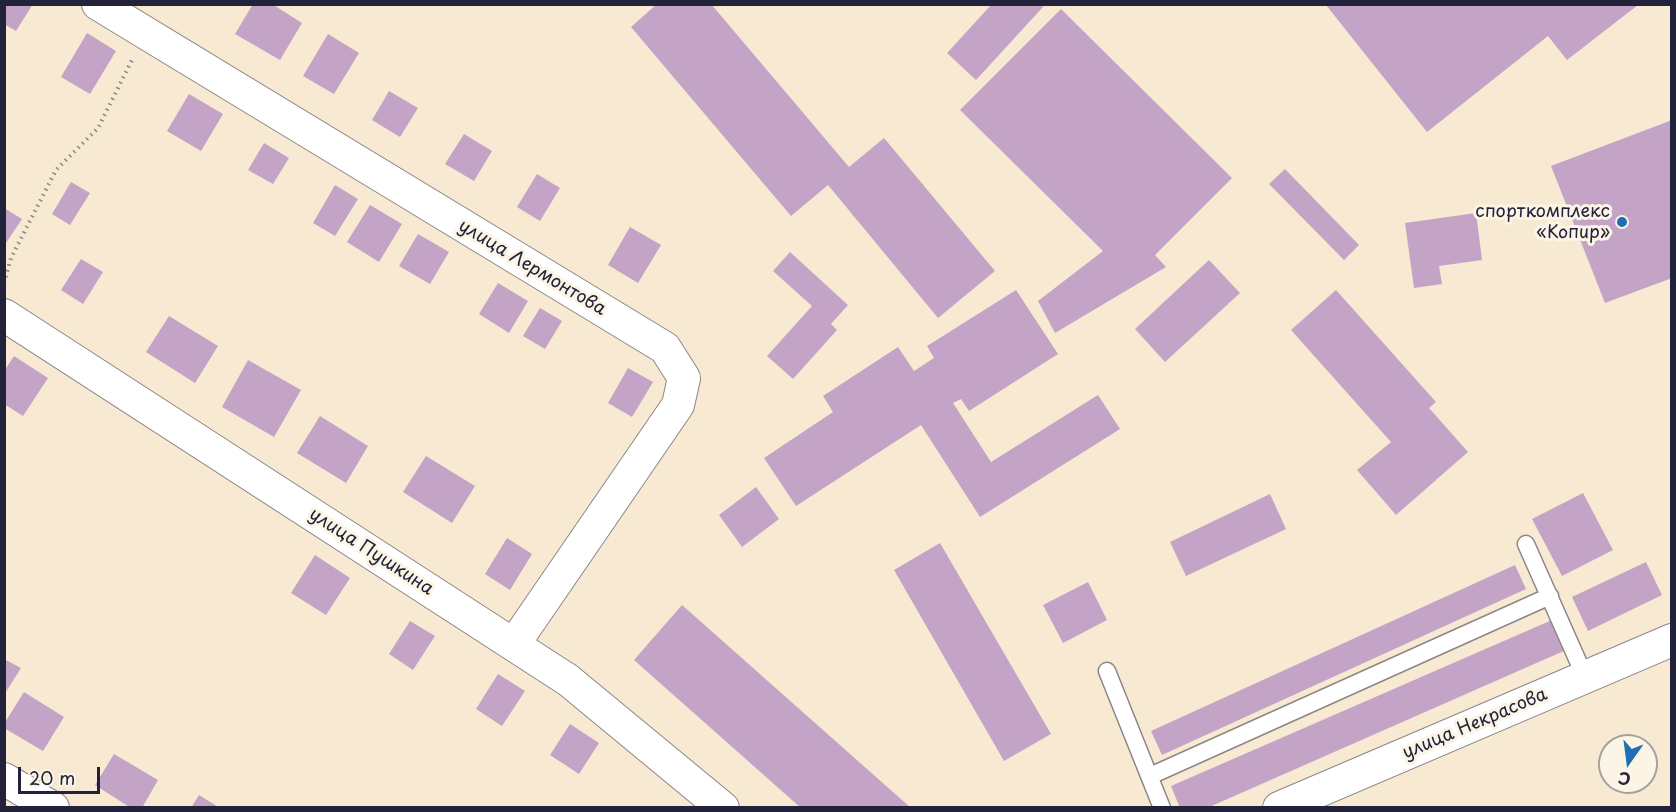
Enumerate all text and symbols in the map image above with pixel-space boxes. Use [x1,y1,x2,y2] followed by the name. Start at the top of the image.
[1475,201,1610,244] place label: спорткомплекс «Копир»
[454,215,610,321] street label: улица Лермонтова
[1615,215,1629,229] marker: спорткомплекс «Копир»
[305,504,437,600] street label: улица Пушкина
[1399,684,1551,764] street label: улица Некрасова
[1598,734,1658,794] north arrow
[21,755,104,793] scale bar
[29,764,75,791] text: 20 m
[1615,766,1633,793] text: С

